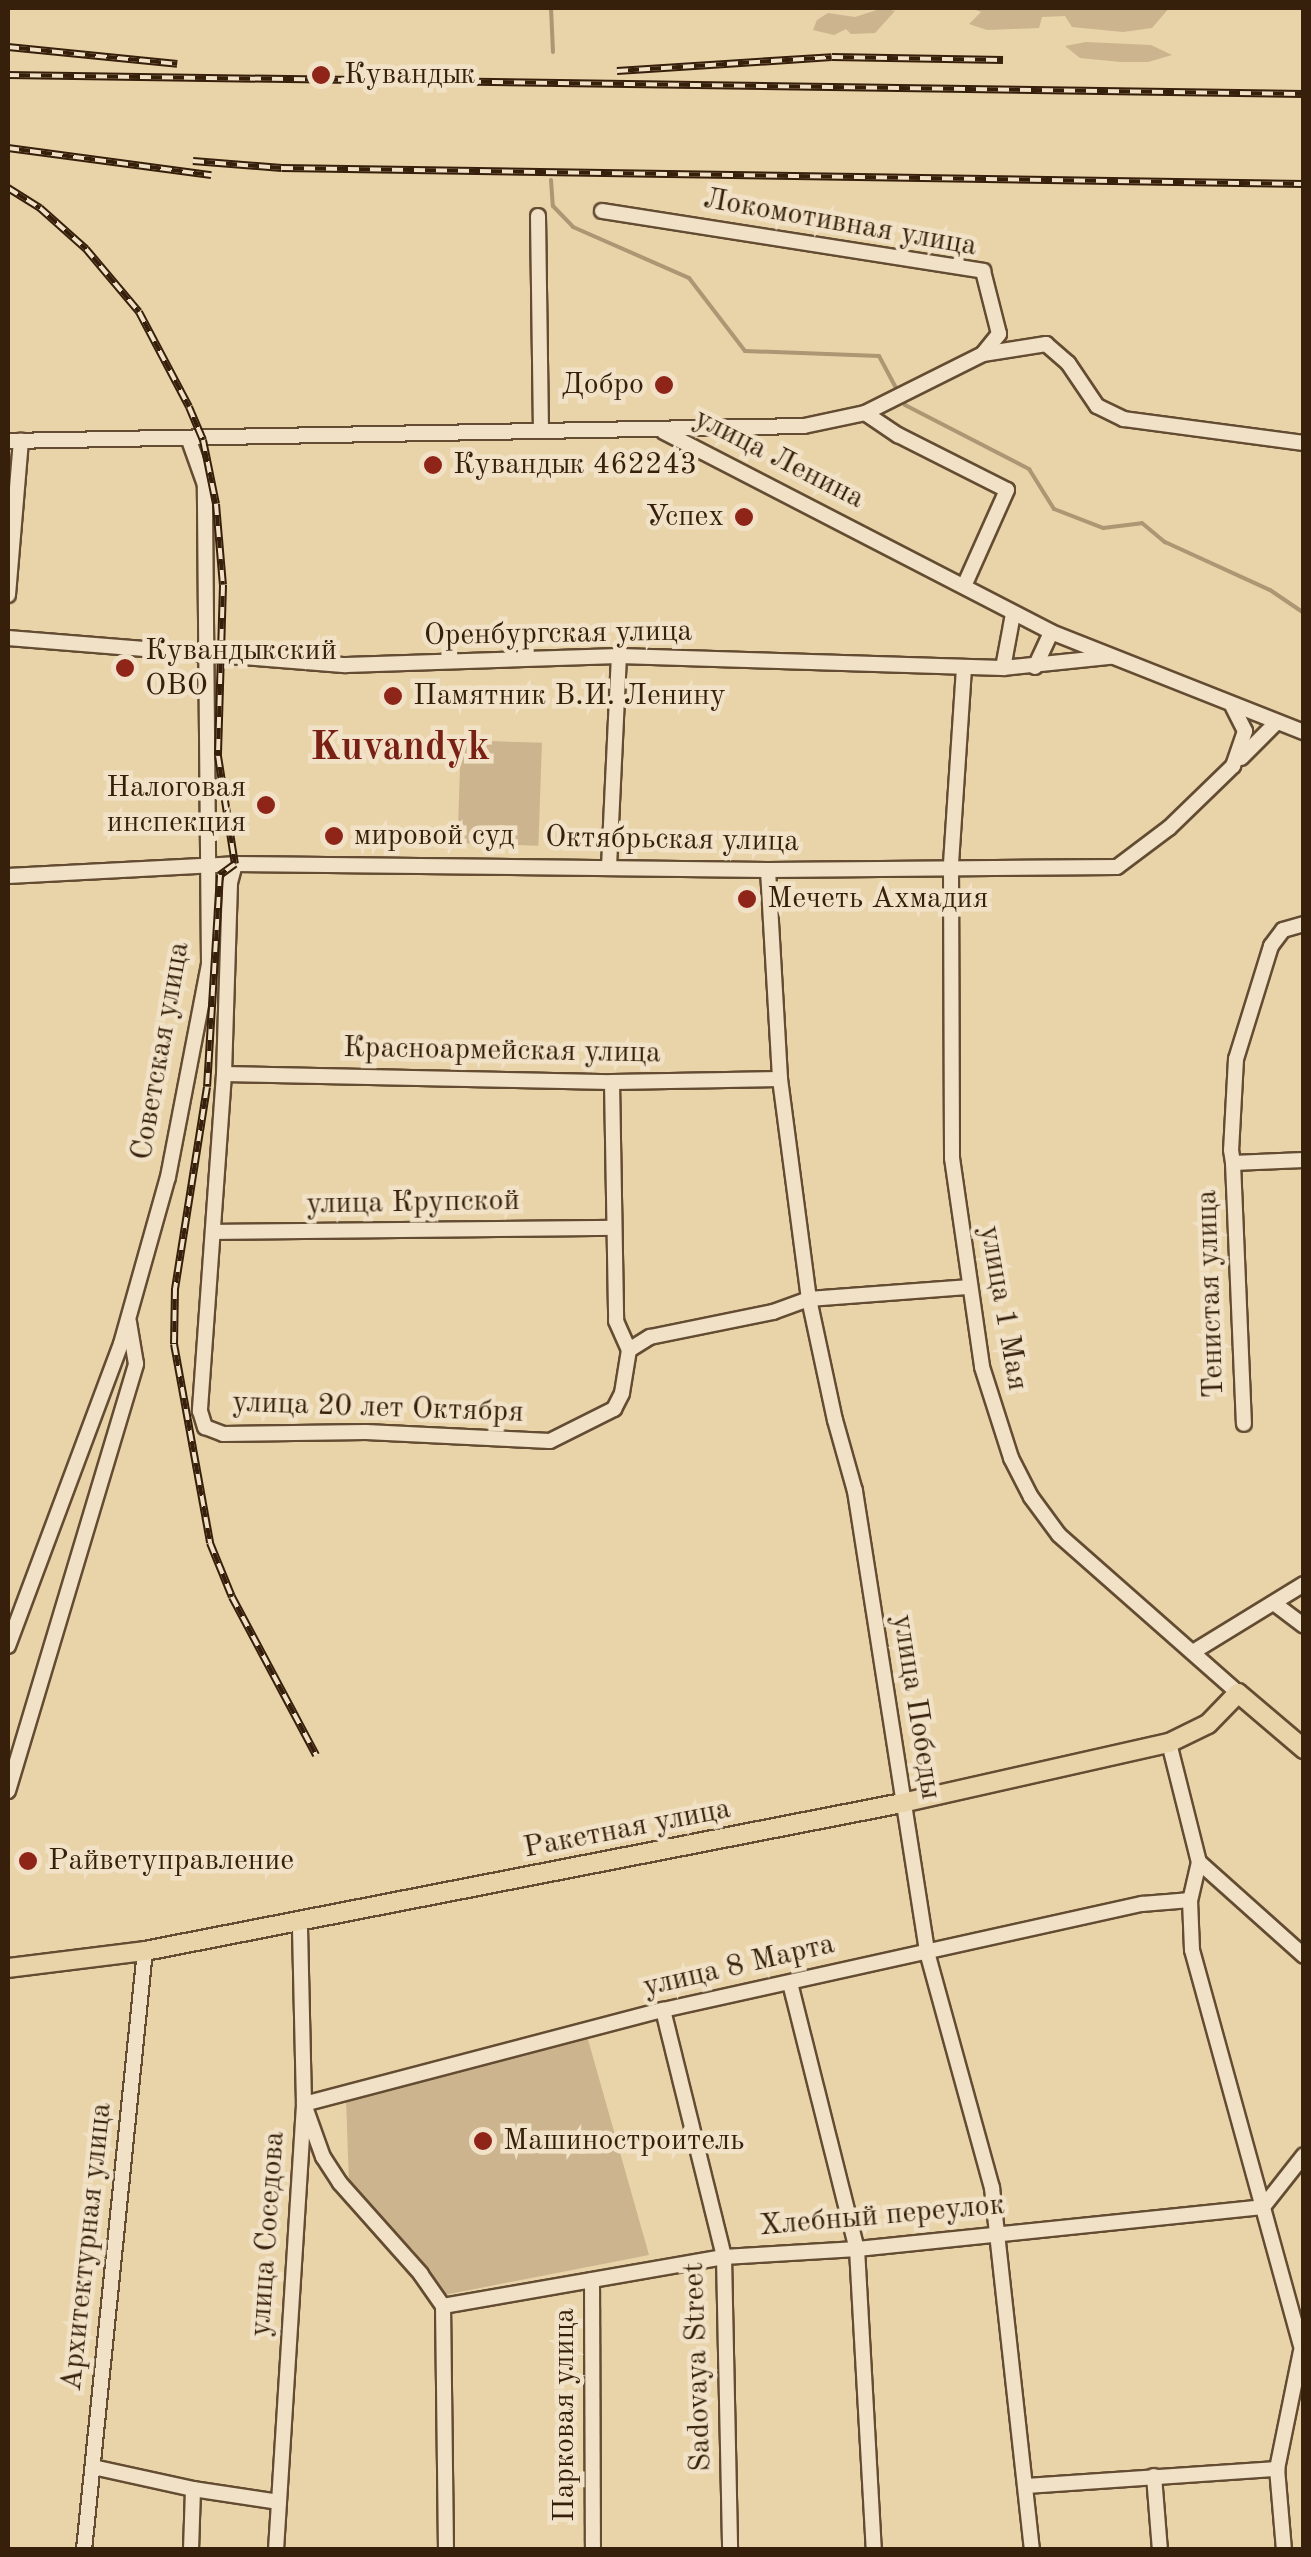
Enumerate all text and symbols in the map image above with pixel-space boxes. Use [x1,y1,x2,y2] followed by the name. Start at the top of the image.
[344,57,475,93] place label: Кувандык
[308,62,334,88] marker: Кувандык
[700,181,980,265] street label: Локомотивная улица
[562,367,644,403] place label: Добро
[653,374,675,396] marker: Добро
[688,401,870,517] street label: улица Ленина
[453,447,697,483] place label: Кувандык 462243
[422,454,444,476] marker: Кувандык 462243
[646,499,724,535] place label: Успех
[733,506,755,528] marker: Успех
[424,614,692,654] street label: Оренбургская улица
[145,633,337,704] place label: Кувандыкский ОВО
[114,657,136,679] marker: Кувандыкский ОВО
[413,678,726,714] place label: Памятник В.И. Ленину
[382,685,404,707] marker: Памятник В.И. Ленину
[310,725,490,773] district label: Kuvandyk
[106,770,246,840] place label: Налоговая инспекция
[255,794,277,816] marker: Налоговая инспекция
[354,818,514,854] place label: мировой суд
[545,820,799,860] street label: Октябрьская улица
[323,825,345,847] marker: мировой суд
[767,881,988,917] place label: Мечеть Ахмадия
[736,888,758,910] marker: Мечеть Ахмадия
[124,939,198,1163] street label: Советская улица
[343,1030,661,1072] street label: Красноармейская улица
[306,1183,520,1223] street label: улица Крупской
[1189,1189,1233,1399] street label: Тенистая улица
[971,1223,1035,1393] street label: улица 1 Мая
[232,1385,524,1431] street label: улица 20 лет Октября
[884,1612,948,1802] street label: улица Победы
[520,1791,734,1867] street label: Ракетная улица
[48,1843,294,1879] place label: Райветуправление
[17,1850,39,1872] marker: Райветуправление
[640,1926,838,2006] street label: улица 8 Марта
[54,2101,120,2393] street label: Архитектурная улица
[503,2123,744,2159] place label: Машиностроитель
[243,2130,293,2338] street label: улица Соседова
[472,2130,494,2152] marker: Машиностроитель
[758,2187,1006,2245] street label: Хлебный переулок
[676,2262,720,2472] street label: Sadovaya Street
[547,2308,583,2522] street label: Парковая улица

